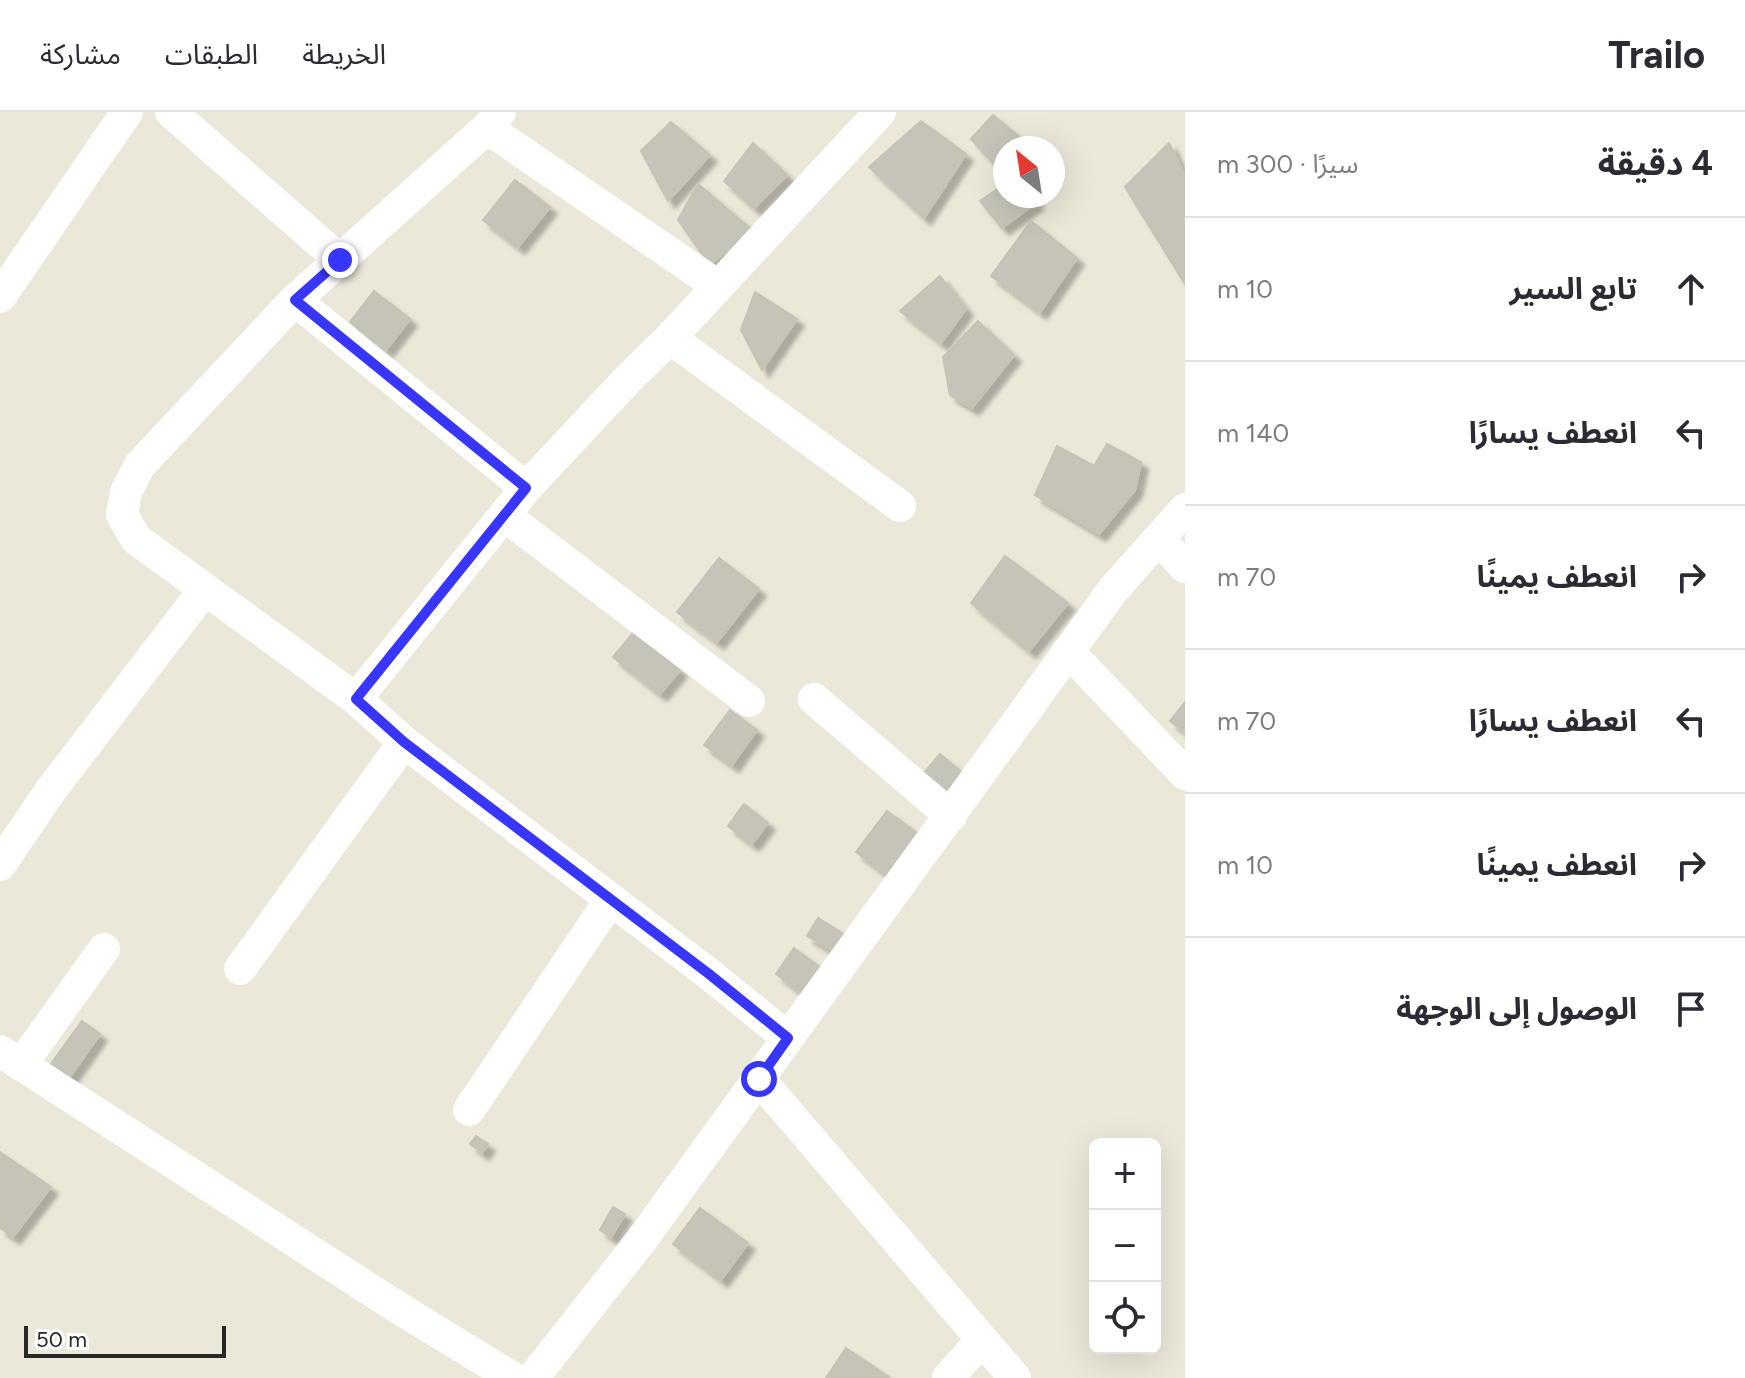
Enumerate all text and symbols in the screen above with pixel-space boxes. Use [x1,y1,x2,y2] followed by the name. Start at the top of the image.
[1608,32,1705,78] text: Trailo
[40,37,121,71] text: مشاركة
[165,37,258,71] text: الطبقات
[302,37,386,71] text: الخريطة
[993,136,1065,208] north arrow
[1598,143,1713,184] text: 4 دقيقة
[1217,148,1358,180] text: سيرًا · 300 m
[322,242,358,278] route end
[1669,267,1713,311] icon: ahead
[1510,270,1637,307] text: تابع السير
[1217,273,1273,305] text: 10 m
[1669,411,1713,455] icon: left
[1469,414,1637,451] text: انعطف يسارًا
[1217,417,1289,449] text: 140 m
[1669,555,1713,599] icon: right
[1476,558,1637,595] text: انعطف يمينًا
[1217,561,1276,593] text: 70 m
[1669,699,1713,743] icon: left
[1469,702,1637,739] text: انعطف يسارًا
[1217,705,1276,737] text: 70 m
[1669,843,1713,887] icon: right
[1476,846,1637,883] text: انعطف يمينًا
[1217,849,1273,881] text: 10 m
[1669,987,1713,1031] icon: arrive
[1396,990,1637,1027] text: الوصول إلى الوجهة
[741,1061,777,1097] route start
[1089,1138,1161,1354] map controls
[1089,1138,1161,1210] button: +
[1089,1210,1161,1282] button: −
[1089,1282,1161,1354] button: locate
[24,1322,226,1358] scale bar
[36,1326,87,1353] text: 50 m

